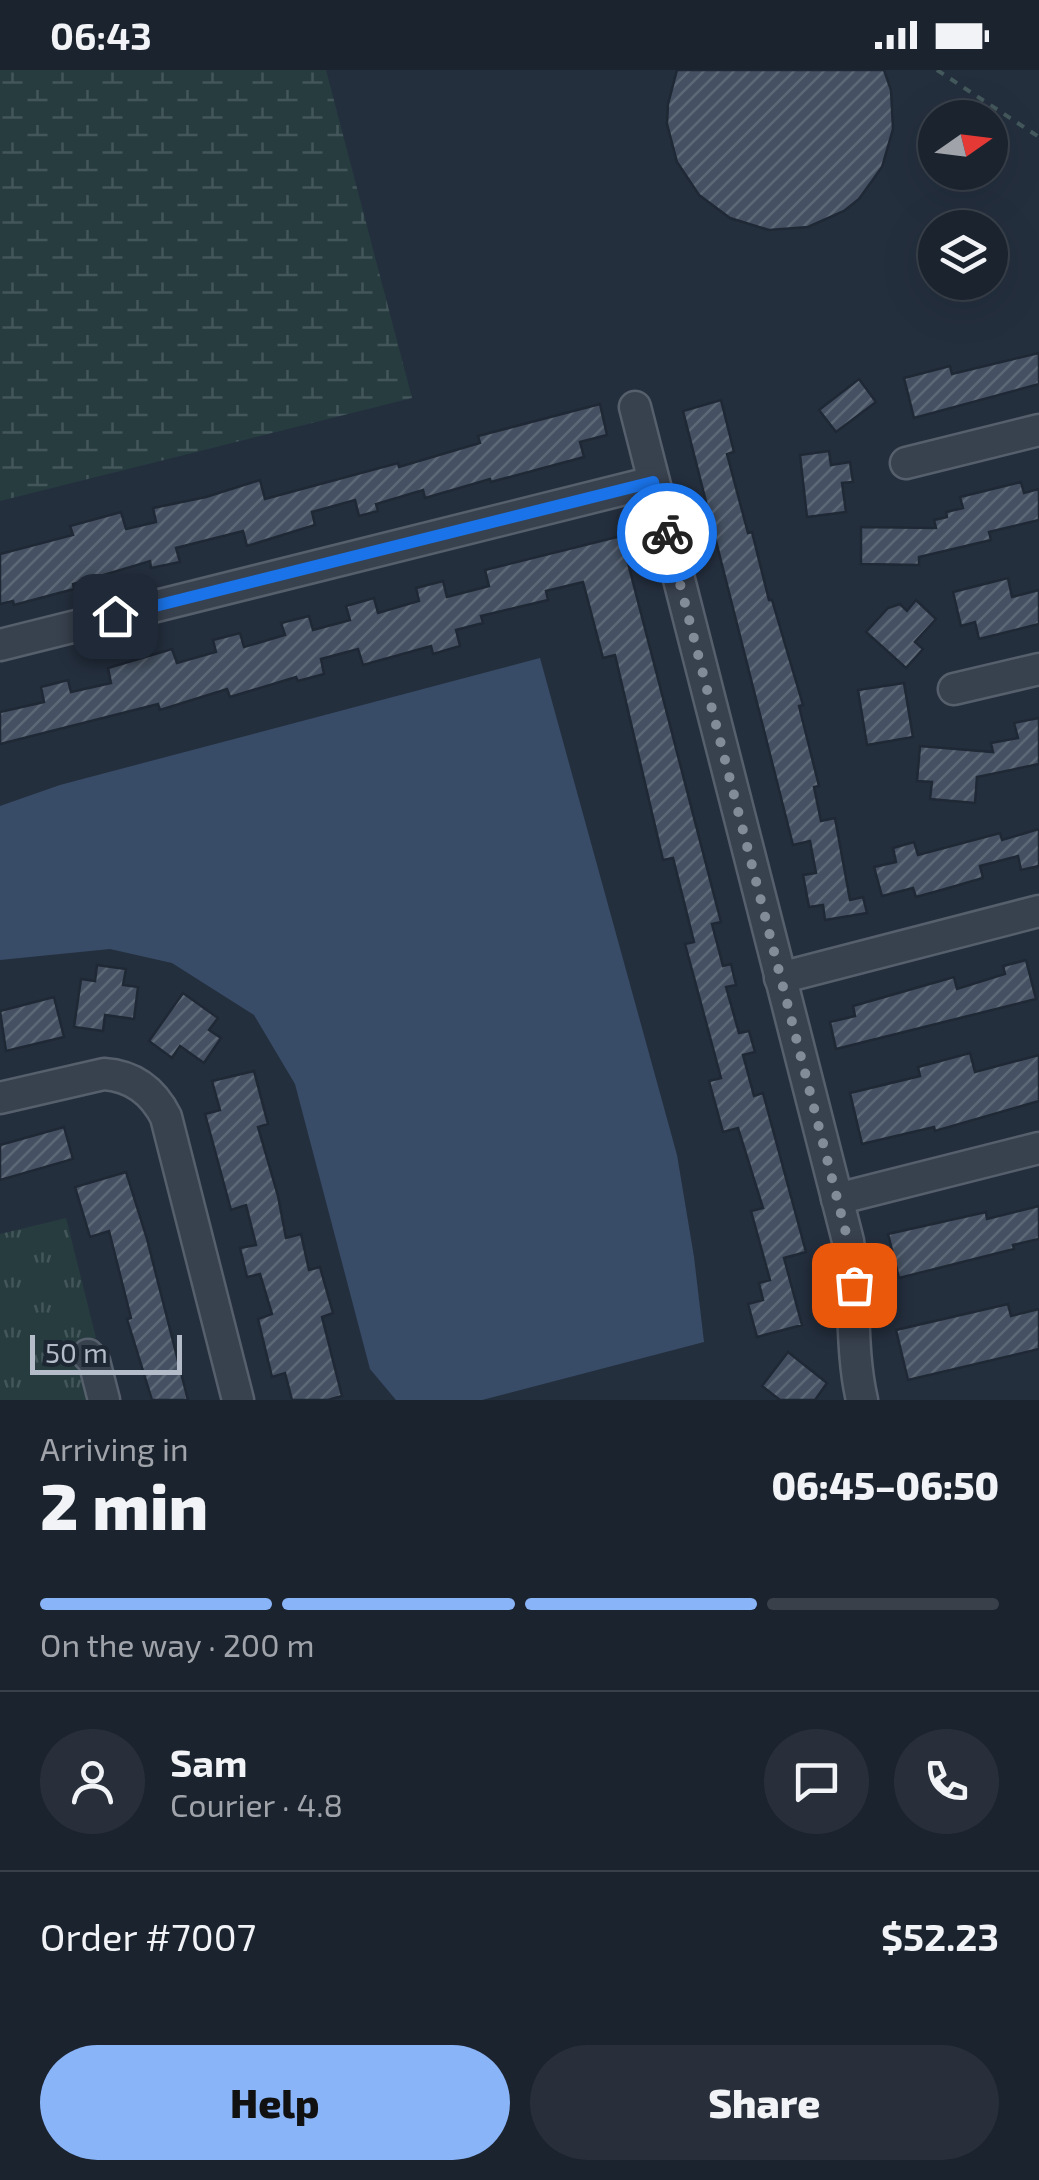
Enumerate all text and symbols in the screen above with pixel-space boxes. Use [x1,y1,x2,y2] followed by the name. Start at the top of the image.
[50,12,152,58] text: 06:43
[918,100,1008,190] north arrow
[918,100,1008,300] map controls
[918,210,1008,300] button: layers
[617,483,717,583] courier
[640,506,695,561] icon: bike
[73,574,158,659] pin
[88,589,143,644] icon: home
[812,1243,897,1328] pin
[827,1258,882,1313] icon: bag
[30,1330,182,1374] scale bar
[45,1335,108,1369] text: 50 m
[40,1429,189,1467] text: Arriving in
[771,1462,999,1508] text: 06:45–06:50
[40,1465,208,1543] text: 2 min
[40,1625,315,1663] text: On the way · 200 m
[40,1729,145,1834] button: person
[764,1729,869,1834] button: chat
[894,1729,999,1834] button: phone
[170,1739,247,1785] text: Sam
[170,1785,343,1823] text: Courier · 4.8
[40,1913,256,1959] text: Order #7007
[881,1913,999,1959] text: $52.23
[40,2045,510,2160] button: Help
[530,2045,999,2160] button: Share

